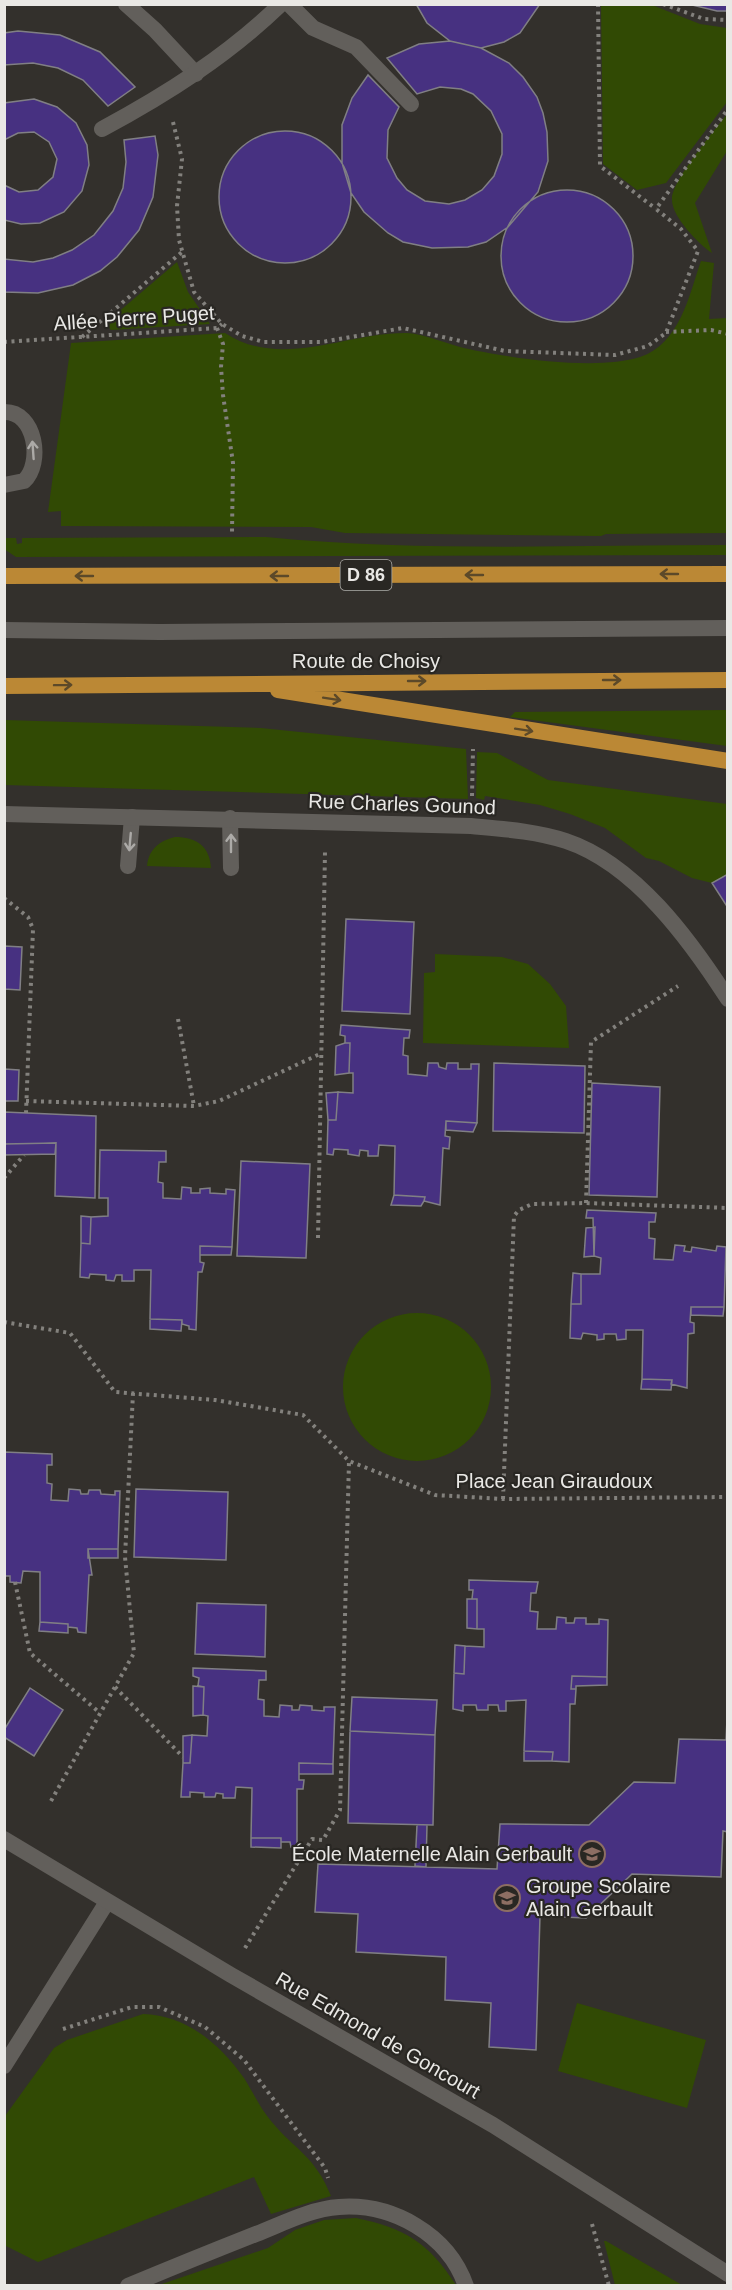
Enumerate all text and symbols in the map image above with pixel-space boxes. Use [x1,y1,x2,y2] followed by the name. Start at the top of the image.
[53,301,216,335] street label: Allée Pierre Puget
[28,441,39,461] one-way arrow
[340,560,392,590] road number: D 86
[660,568,680,580] one-way arrow
[465,569,485,581] one-way arrow
[75,570,95,582] one-way arrow
[270,570,290,582] one-way arrow
[292,650,440,672] street label: Route de Choisy
[602,674,622,686] one-way arrow
[407,675,427,687] one-way arrow
[52,679,72,691] one-way arrow
[321,694,341,705] one-way arrow
[514,725,534,736] one-way arrow
[308,790,496,818] street label: Rue Charles Gounod
[124,831,135,851] one-way arrow
[225,833,237,853] one-way arrow
[456,1470,652,1492] street label: Place Jean Giraudoux
[577,1839,607,1869] school or university icon: École Maternelle Alain Gerbault
[292,1843,572,1865] place label: École Maternelle Alain Gerbault
[526,1875,671,1920] place label: Groupe Scolaire Alain Gerbault
[492,1883,522,1913] school or university icon: Groupe Scolaire Alain Gerbault
[272,1967,484,2103] street label: Rue Edmond de Goncourt

